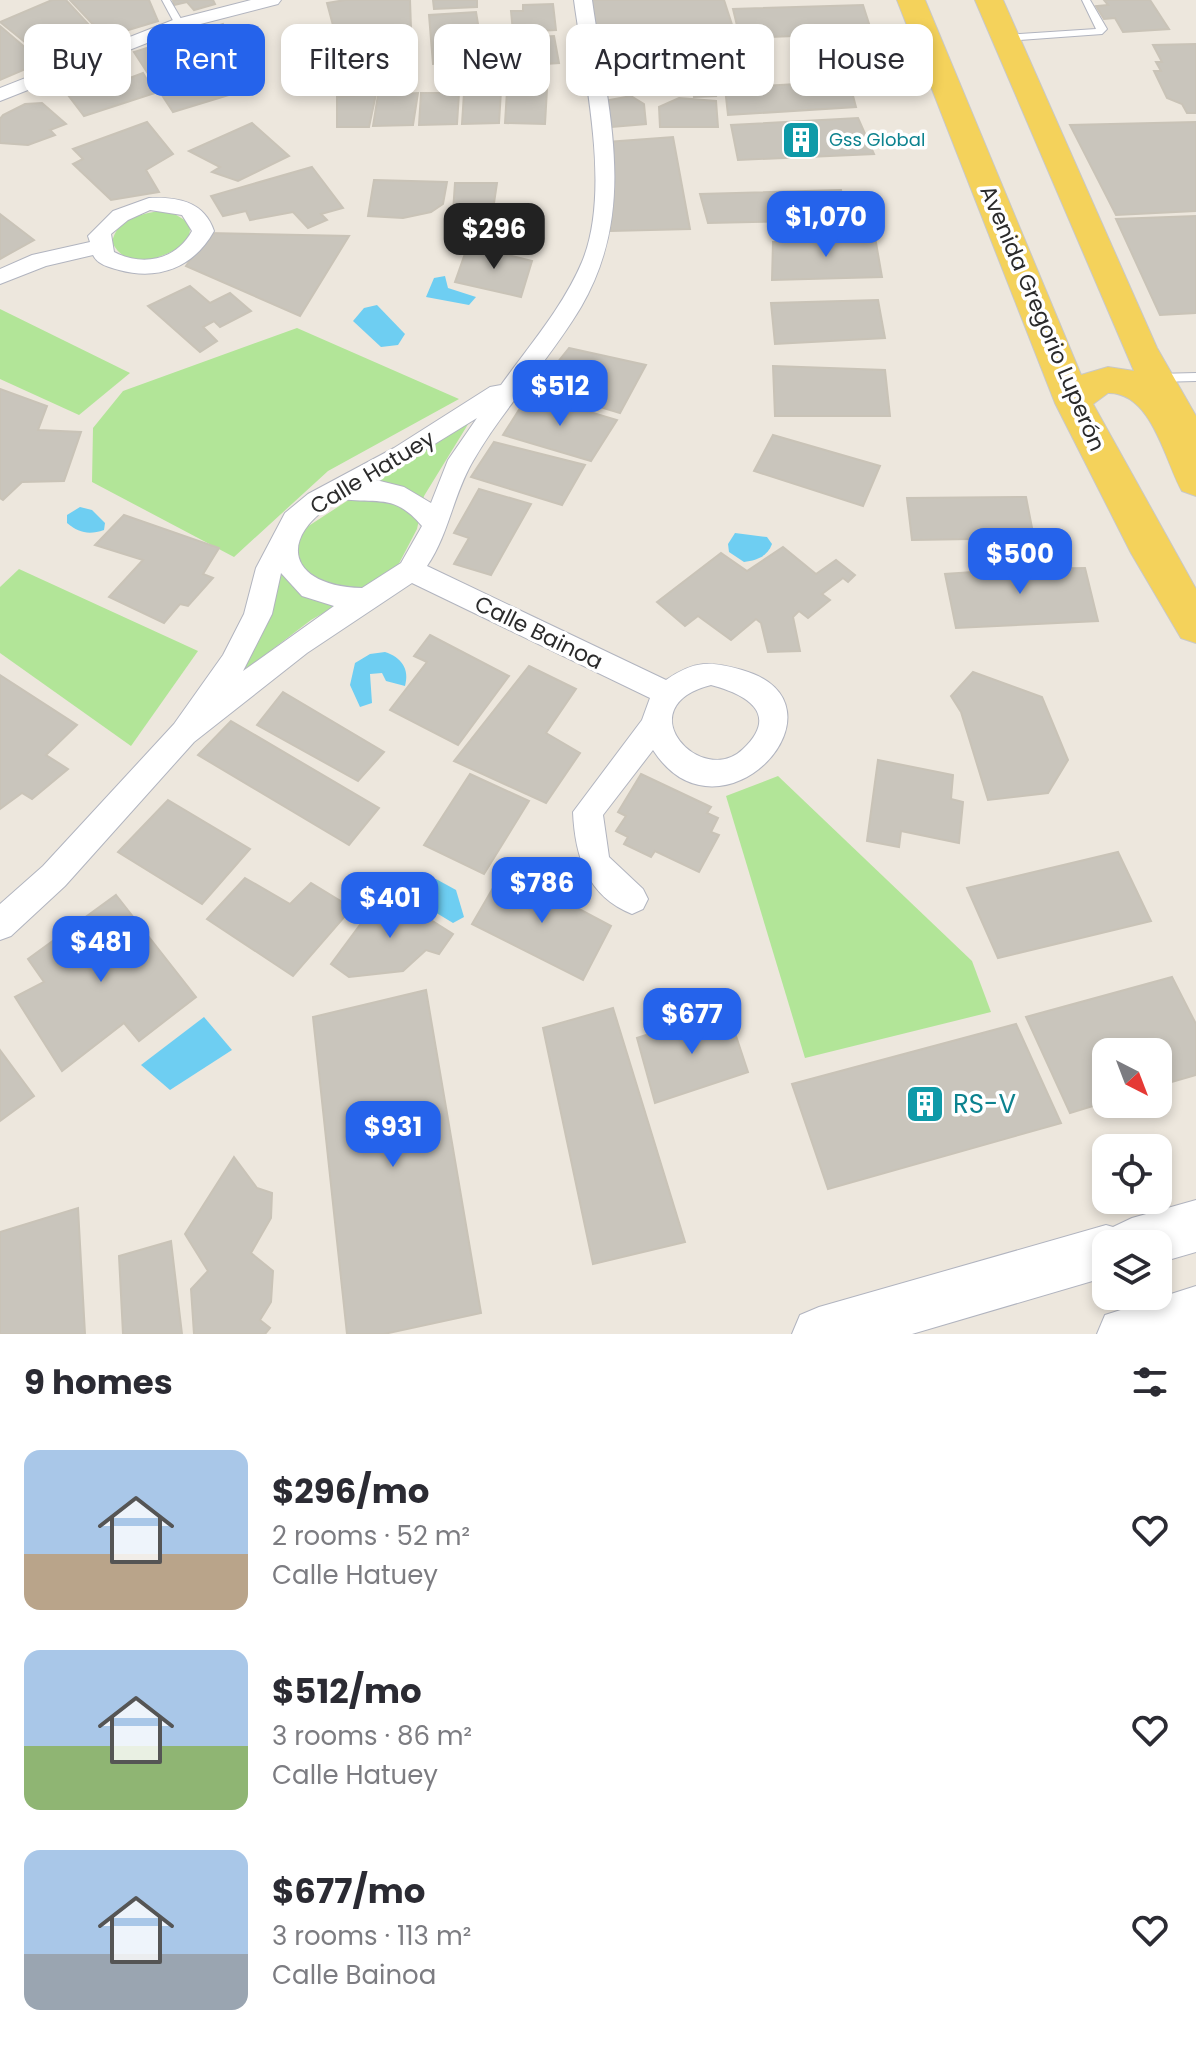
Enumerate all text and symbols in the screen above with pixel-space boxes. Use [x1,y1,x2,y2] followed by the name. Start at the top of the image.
[24,24,131,96] chip: Buy
[147,24,265,96] chip: Rent
[281,24,418,96] chip: Filters
[434,24,550,96] chip: New
[566,24,774,96] chip: Apartment
[790,24,933,96] chip: House
[780,119,822,161] building icon: Gss Global
[829,127,925,152] place label: Gss Global
[972,181,1113,456] street label: Avenida Gregorio Luperón
[761,191,891,259] pin: $1,070
[785,199,867,235] text: $1,070
[447,203,541,271] pin: $296
[462,211,526,247] text: $296
[513,360,607,428] pin: $512
[531,368,589,404] text: $512
[304,423,441,522] street label: Calle Hatuey
[973,528,1067,596] pin: $500
[986,536,1054,572] text: $500
[470,588,608,677] street label: Calle Bainoa
[495,857,589,925] pin: $786
[510,865,574,901] text: $786
[343,872,437,940] pin: $401
[359,880,421,916] text: $401
[54,916,148,984] pin: $481
[70,924,132,960] text: $481
[645,988,739,1056] pin: $677
[661,996,723,1032] text: $677
[1092,1038,1172,1118] north arrow
[1092,1038,1172,1310] map controls
[904,1083,946,1125] building icon: RS-V
[953,1086,1016,1122] place label: RS-V
[346,1101,440,1169] pin: $931
[364,1109,422,1145] text: $931
[1092,1134,1172,1214] button: locate
[1092,1230,1172,1310] button: layers
[24,1358,173,1406] text: 9 homes
[1128,1360,1172,1404] icon: filters
[272,1467,429,1515] text: $296/mo
[88,1482,184,1578] icon: home
[1128,1508,1172,1552] icon: heart
[272,1518,470,1554] text: 2 rooms · 52 m²
[272,1557,438,1593] text: Calle Hatuey
[272,1667,422,1715] text: $512/mo
[88,1682,184,1778] icon: home
[1128,1708,1172,1752] icon: heart
[272,1718,472,1754] text: 3 rooms · 86 m²
[272,1757,438,1793] text: Calle Hatuey
[272,1867,425,1915] text: $677/mo
[88,1882,184,1978] icon: home
[1128,1908,1172,1952] icon: heart
[272,1918,471,1954] text: 3 rooms · 113 m²
[272,1957,436,1993] text: Calle Bainoa

